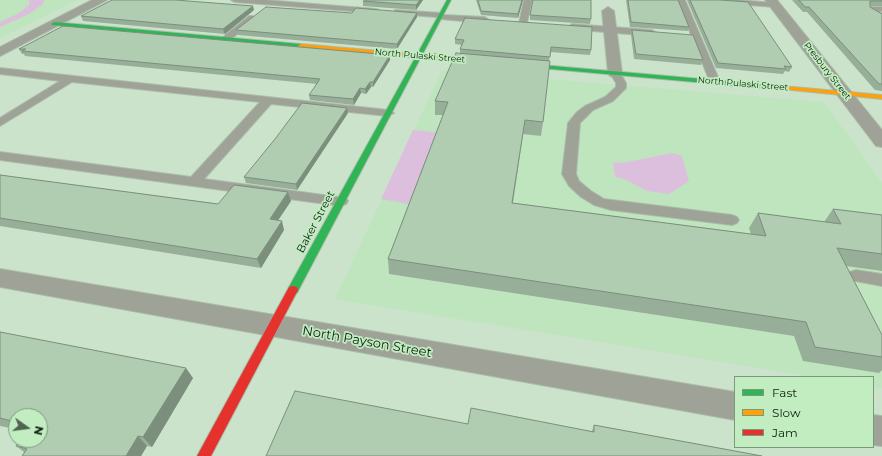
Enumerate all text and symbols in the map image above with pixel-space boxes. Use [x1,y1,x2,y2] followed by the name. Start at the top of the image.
[801,40,853,102] street label: Presbury Street
[374,47,466,65] street label: North Pulaski Street
[697,75,789,93] street label: North Pulaski Street
[294,189,338,255] street label: Baker Street
[301,323,433,361] street label: North Payson Street
[734,376,874,448] legend
[772,385,797,400] text: Fast
[772,405,801,420] text: Slow
[8,408,48,448] north arrow
[31,425,47,437] text: N
[772,425,798,440] text: Jam

